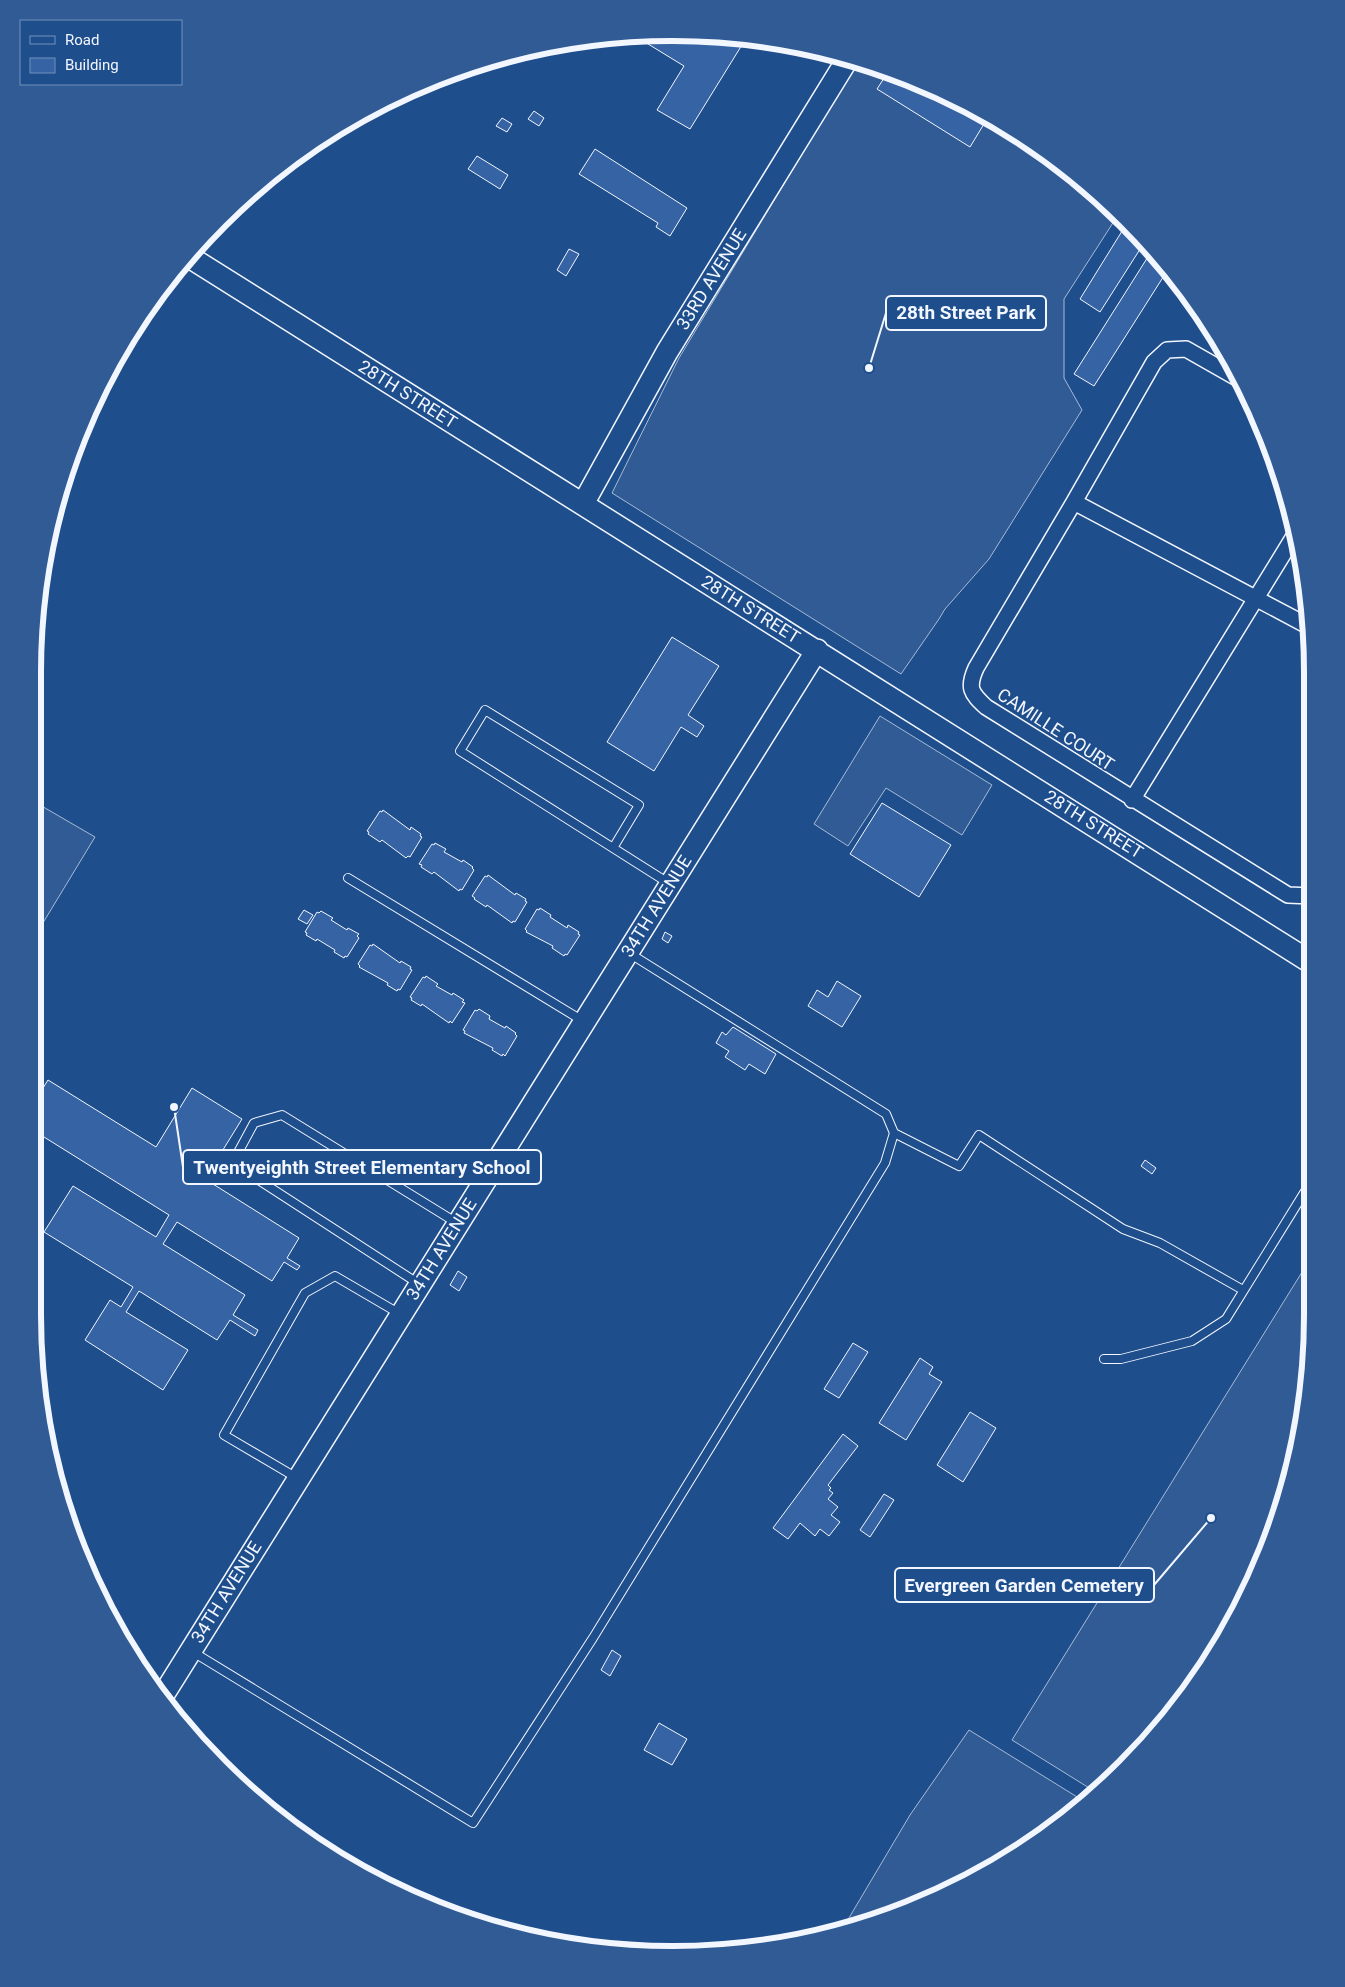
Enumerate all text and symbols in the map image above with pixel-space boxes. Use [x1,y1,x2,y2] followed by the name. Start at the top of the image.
[20,20,182,85] legend
[65,31,99,49] text: Road
[65,56,119,74] text: Building
[672,225,750,333] street label: 33RD AVENUE
[886,296,1046,330] callout: 28th Street Park
[896,301,1037,324] text: 28th Street Park
[355,355,461,433] street label: 28TH STREET
[698,570,804,648] street label: 28TH STREET
[994,683,1119,775] street label: CAMILLE COURT
[1041,785,1147,863] street label: 28TH STREET
[616,851,696,961] street label: 34TH AVENUE
[183,1150,541,1184] callout: Twentyeighth Street Elementary School
[193,1156,531,1179] text: Twentyeighth Street Elementary School
[401,1194,481,1304] street label: 34TH AVENUE
[186,1537,266,1647] street label: 34TH AVENUE
[895,1568,1154,1602] callout: Evergreen Garden Cemetery
[904,1574,1144,1597] text: Evergreen Garden Cemetery

